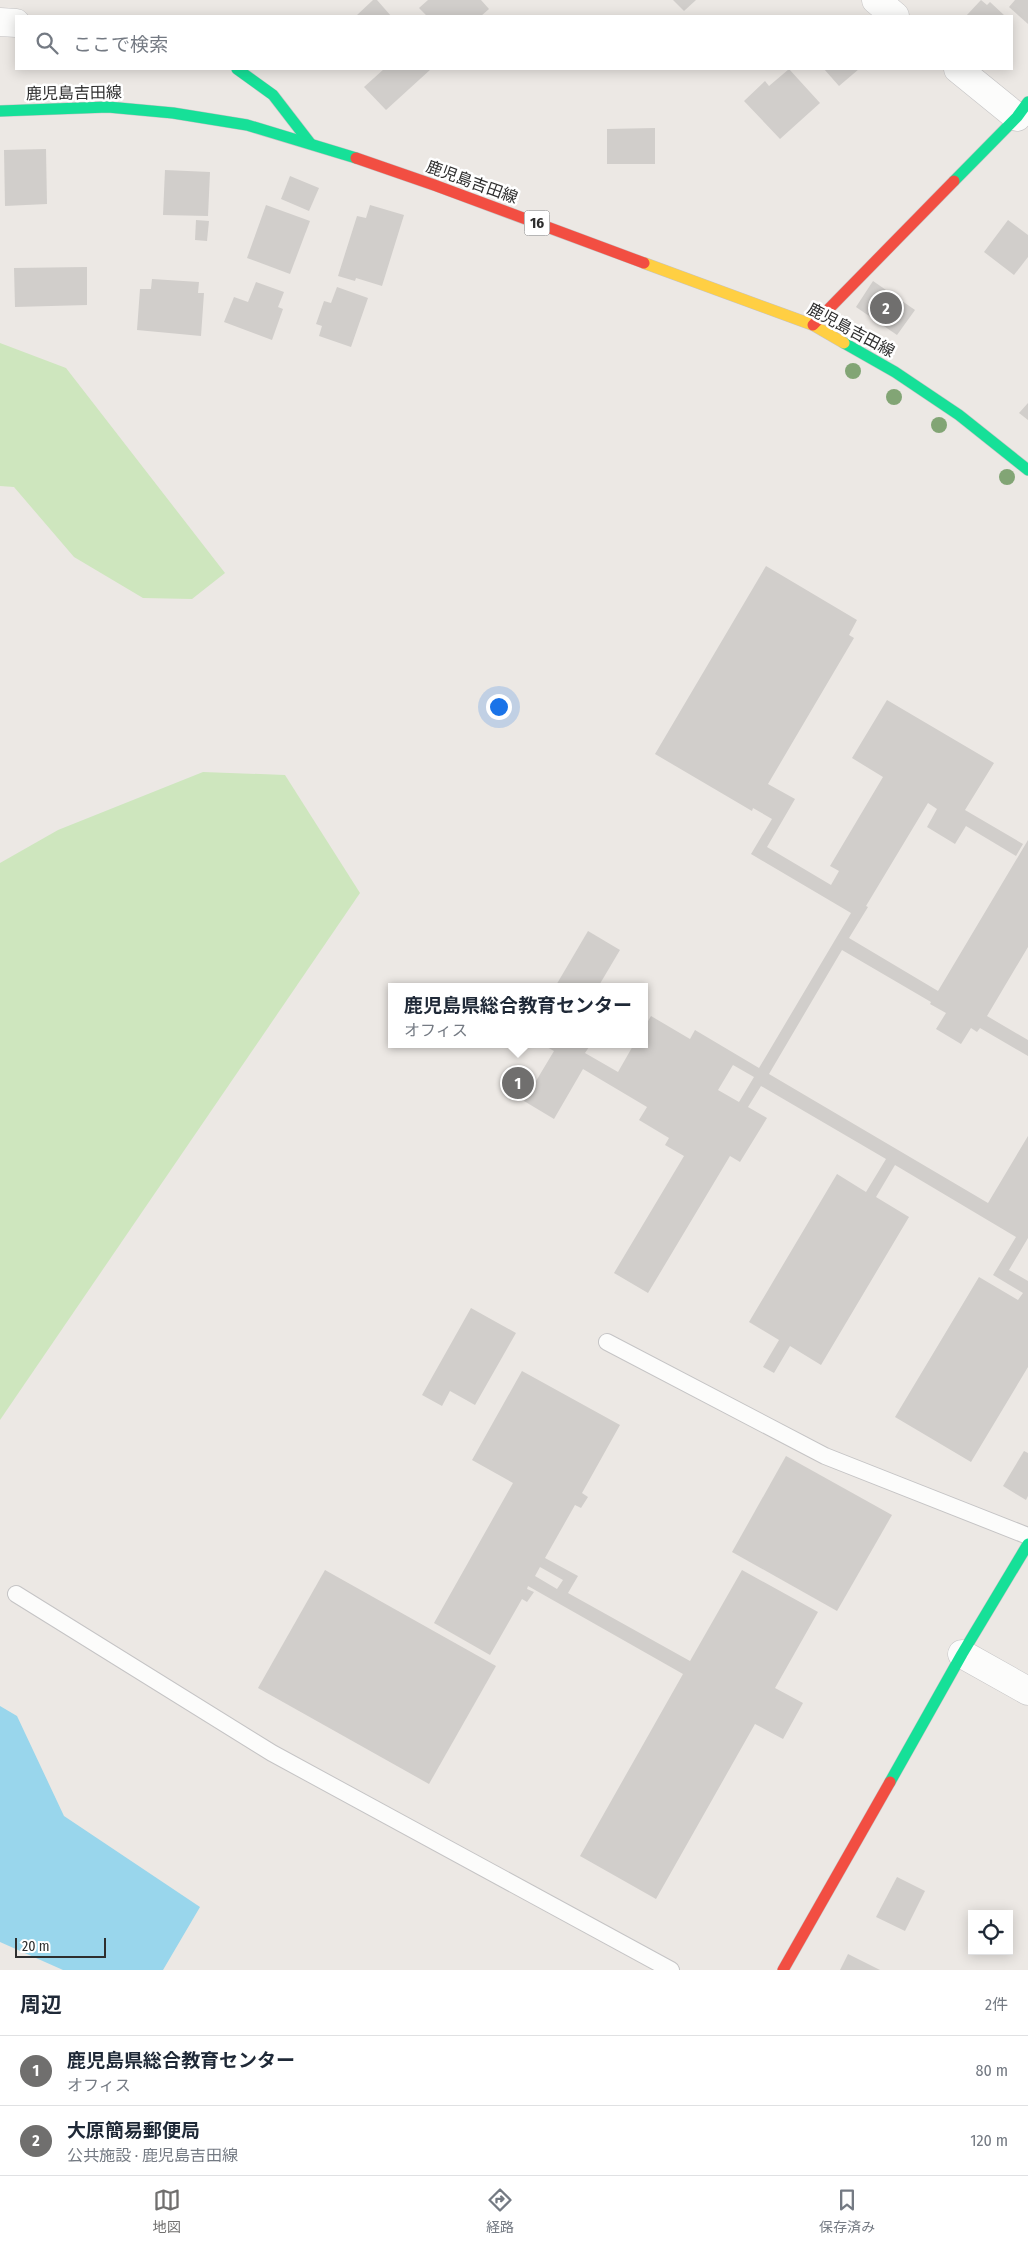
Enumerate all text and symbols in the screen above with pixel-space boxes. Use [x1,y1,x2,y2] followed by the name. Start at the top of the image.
[15,15,1013,70] search box
[33,29,61,57] icon: search
[73,33,168,56] text: ここで検索
[26,83,122,103] street label: 鹿児島吉田線
[424,157,520,207] street label: 鹿児島吉田線
[524,210,550,236] road number: 16
[870,289,902,327] pin: 2
[804,299,898,361] street label: 鹿児島吉田線
[486,694,512,720] your location
[388,983,648,1048] popup
[404,994,632,1017] text: 鹿児島県総合教育センター
[404,1021,468,1040] text: オフィス
[502,1064,534,1102] pin: 1
[968,1910,1013,1955] map controls
[968,1910,1013,1955] button: locate
[15,1935,106,1958] scale bar
[22,1938,50,1955] text: 20 m
[20,1992,62,2018] text: 周辺
[985,1995,1008,2014] text: 2件
[67,2049,295,2072] text: 鹿児島県総合教育センター
[33,2061,39,2080] text: 1
[976,2061,1008,2080] text: 80 m
[67,2076,131,2095] text: オフィス
[67,2119,200,2142] text: 大原簡易郵便局
[32,2131,40,2150] text: 2
[970,2131,1008,2150] text: 120 m
[67,2146,238,2165] text: 公共施設 · 鹿児島吉田線
[153,2186,181,2236] tab: 地図
[486,2186,514,2236] tab: 経路
[819,2186,875,2236] tab: 保存済み

